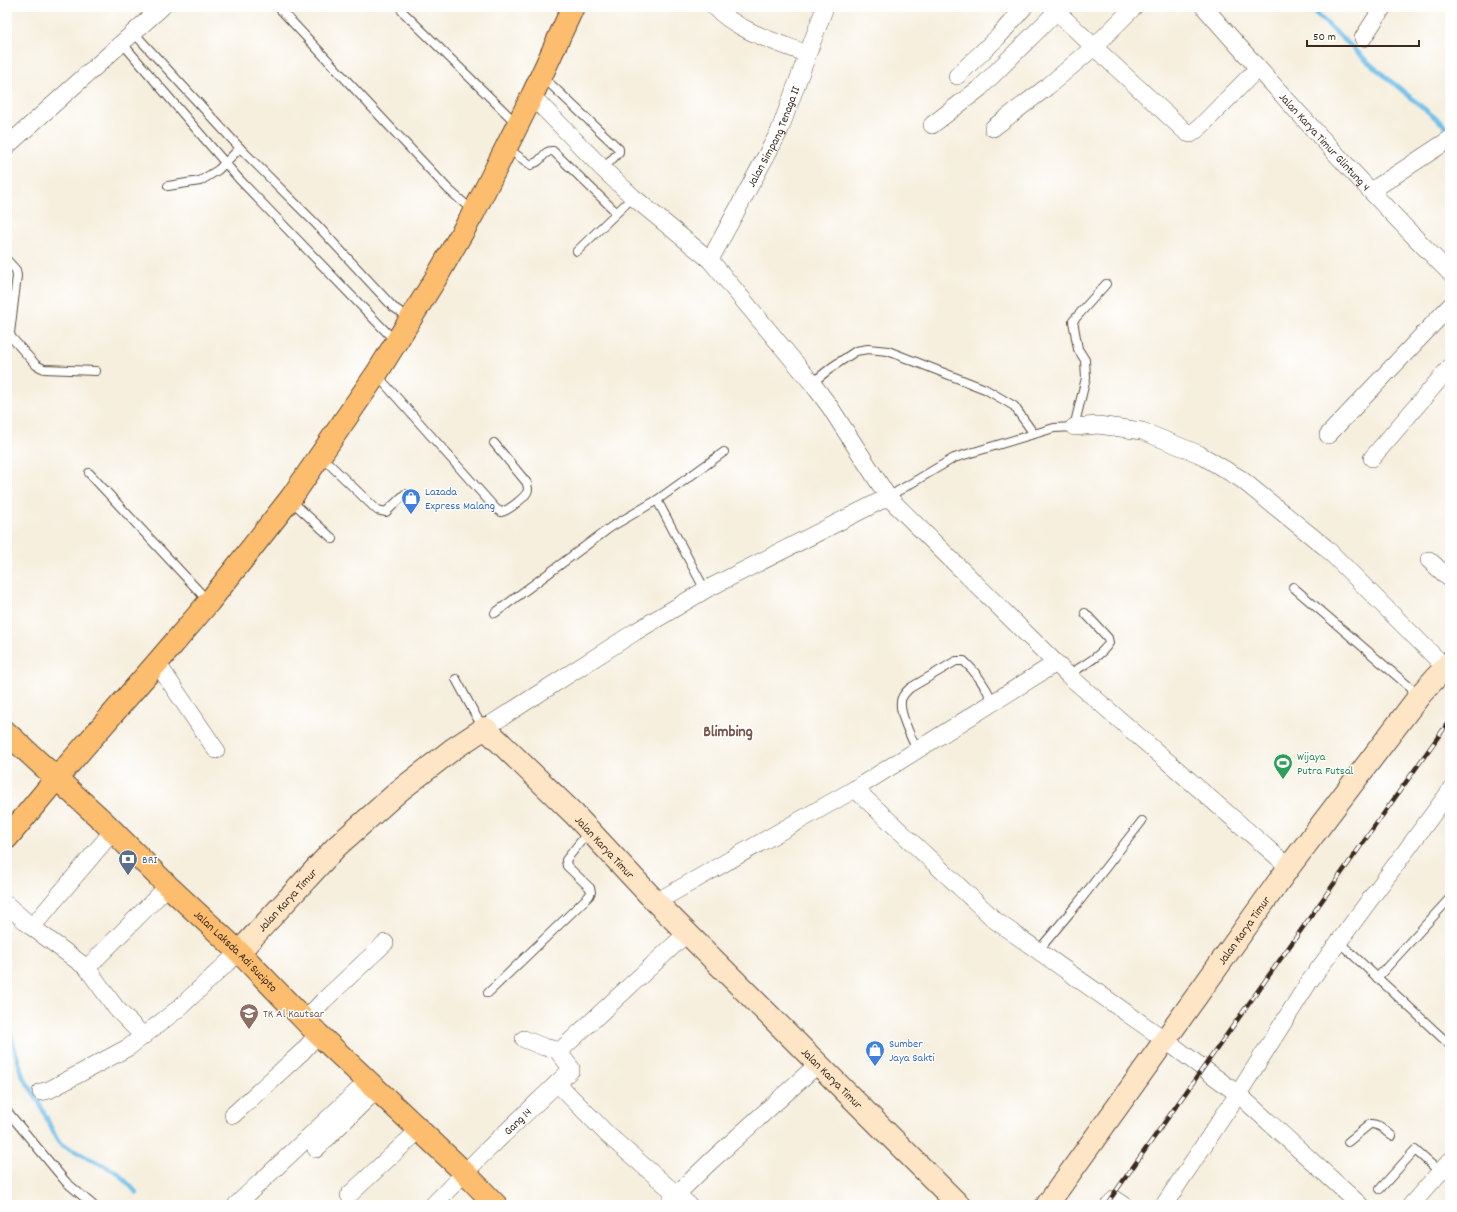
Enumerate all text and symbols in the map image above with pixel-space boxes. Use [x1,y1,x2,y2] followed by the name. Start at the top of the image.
[1307,22,1419,48] scale bar
[1313,29,1336,46] text: 50 m
[744,84,805,191] street label: Jalan Simpang Tenaga II
[1274,90,1374,196] street label: Jalan Karya Timur Glintung 4
[425,484,495,515] place label: Lazada Express Malang
[400,487,422,515] shop icon: Lazada Express Malang
[703,721,753,744] district label: Blimbing
[1297,749,1354,780] place label: Wijaya Putra Futsal
[1272,752,1294,780] sports icon: Wijaya Putra Futsal
[570,813,638,884] street label: Jalan Karya Timur
[117,848,139,876] bank icon: BRI
[142,852,158,869] place label: BRI
[255,865,322,936] street label: Jalan Karya Timur
[1215,893,1276,969] street label: Jalan Karya Timur
[189,907,281,997] street label: Jalan Laksda Adi Sucipto
[238,1002,260,1030] school or university icon: TK Al Kautsar
[263,1006,325,1023] place label: TK Al Kautsar
[889,1036,935,1067] place label: Sumber Jaya Sakti
[864,1039,886,1067] shop icon: Sumber Jaya Sakti
[797,1045,866,1114] street label: Jalan Karya Timur
[501,1105,536,1140] street label: Gang 14

